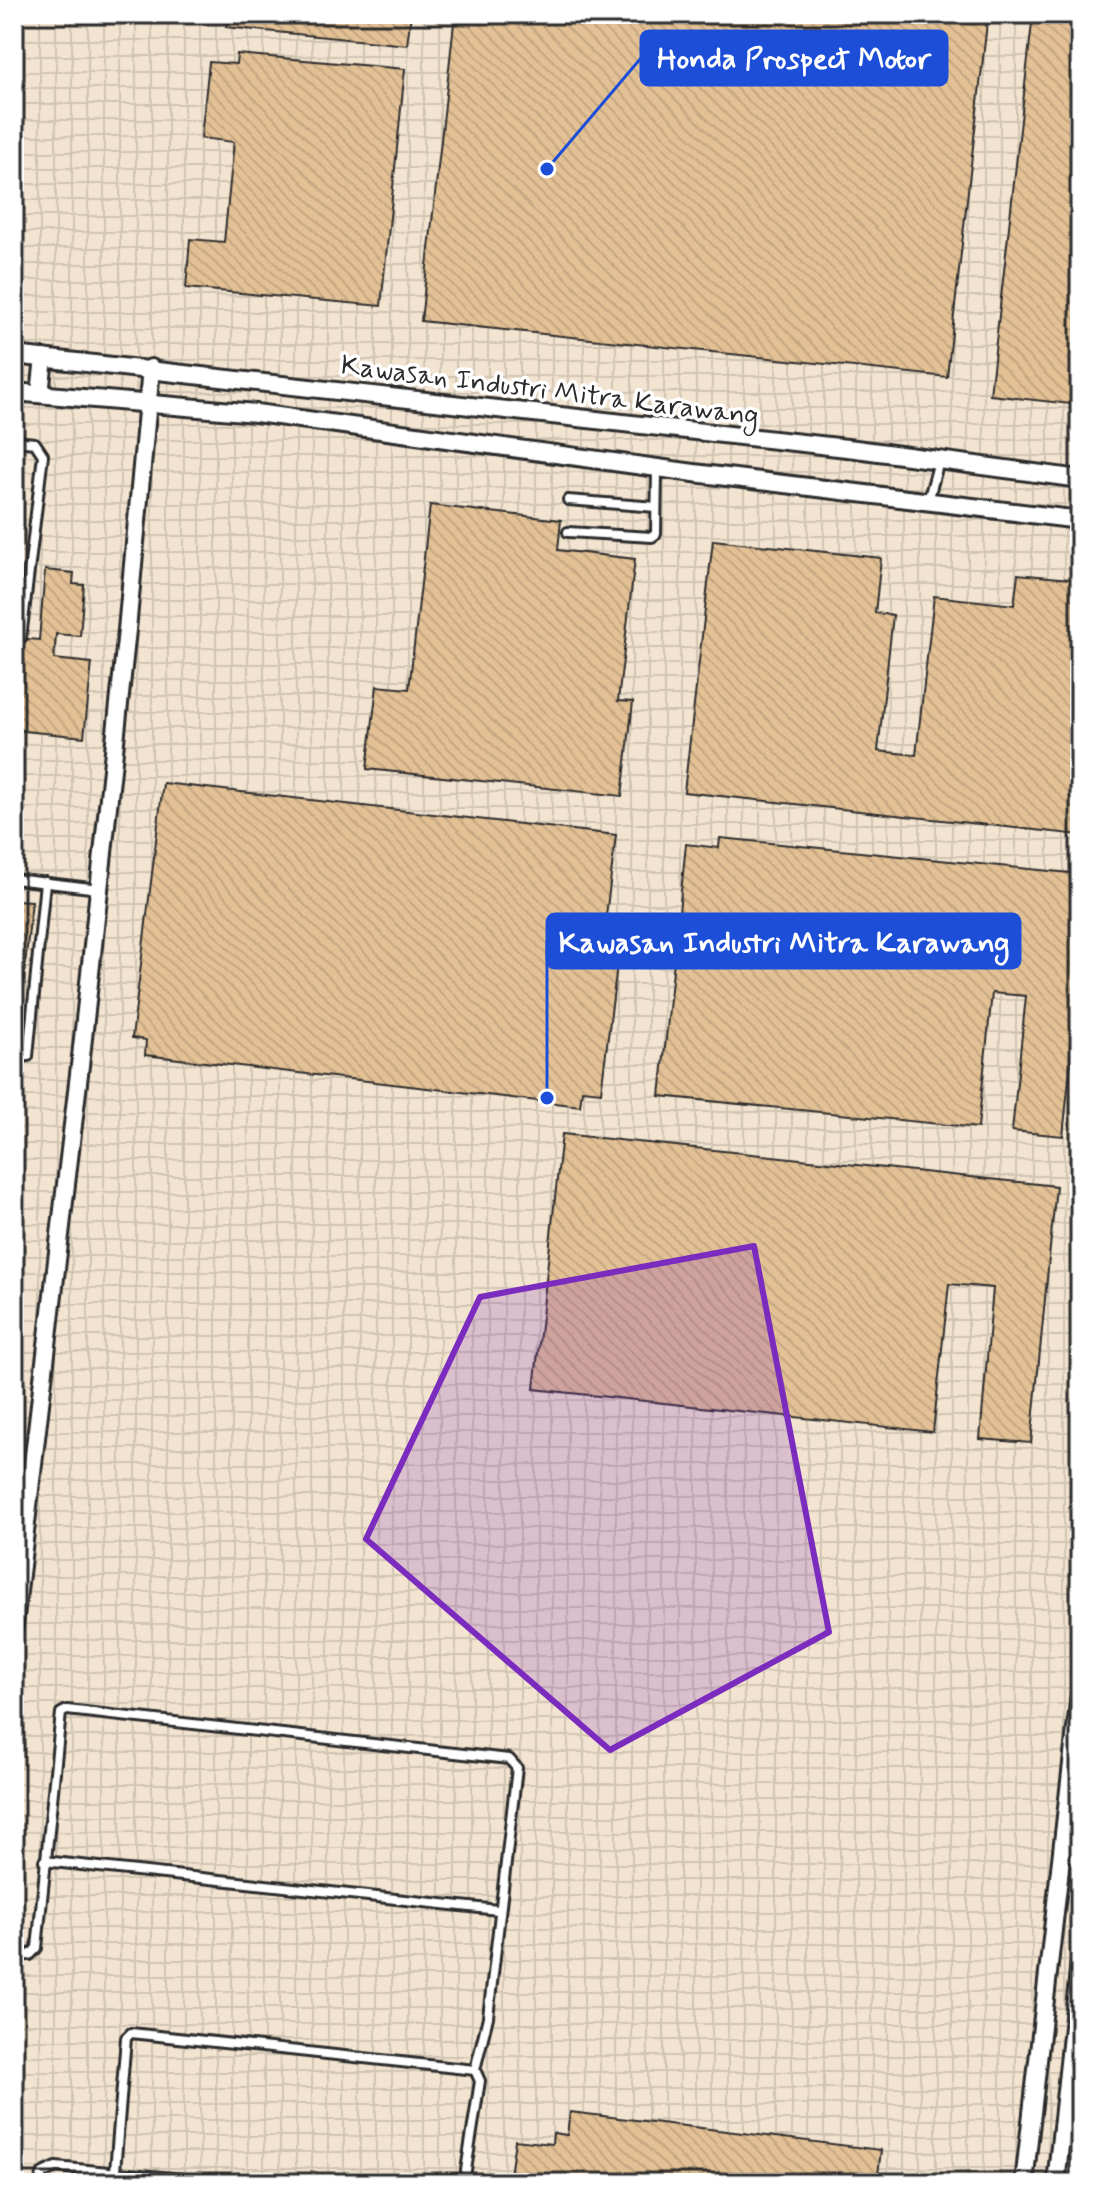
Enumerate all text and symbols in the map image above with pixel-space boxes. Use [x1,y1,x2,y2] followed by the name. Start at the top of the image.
[641,31,947,85] callout: Honda Prospect Motor
[657,40,932,79] text: Honda Prospect Motor
[338,347,761,437] street label: Kawasan Industri Mitra Karawang
[547,914,1020,968] callout: Kawasan Industri Mitra Karawang
[559,924,1009,966] text: Kawasan Industri Mitra Karawang

